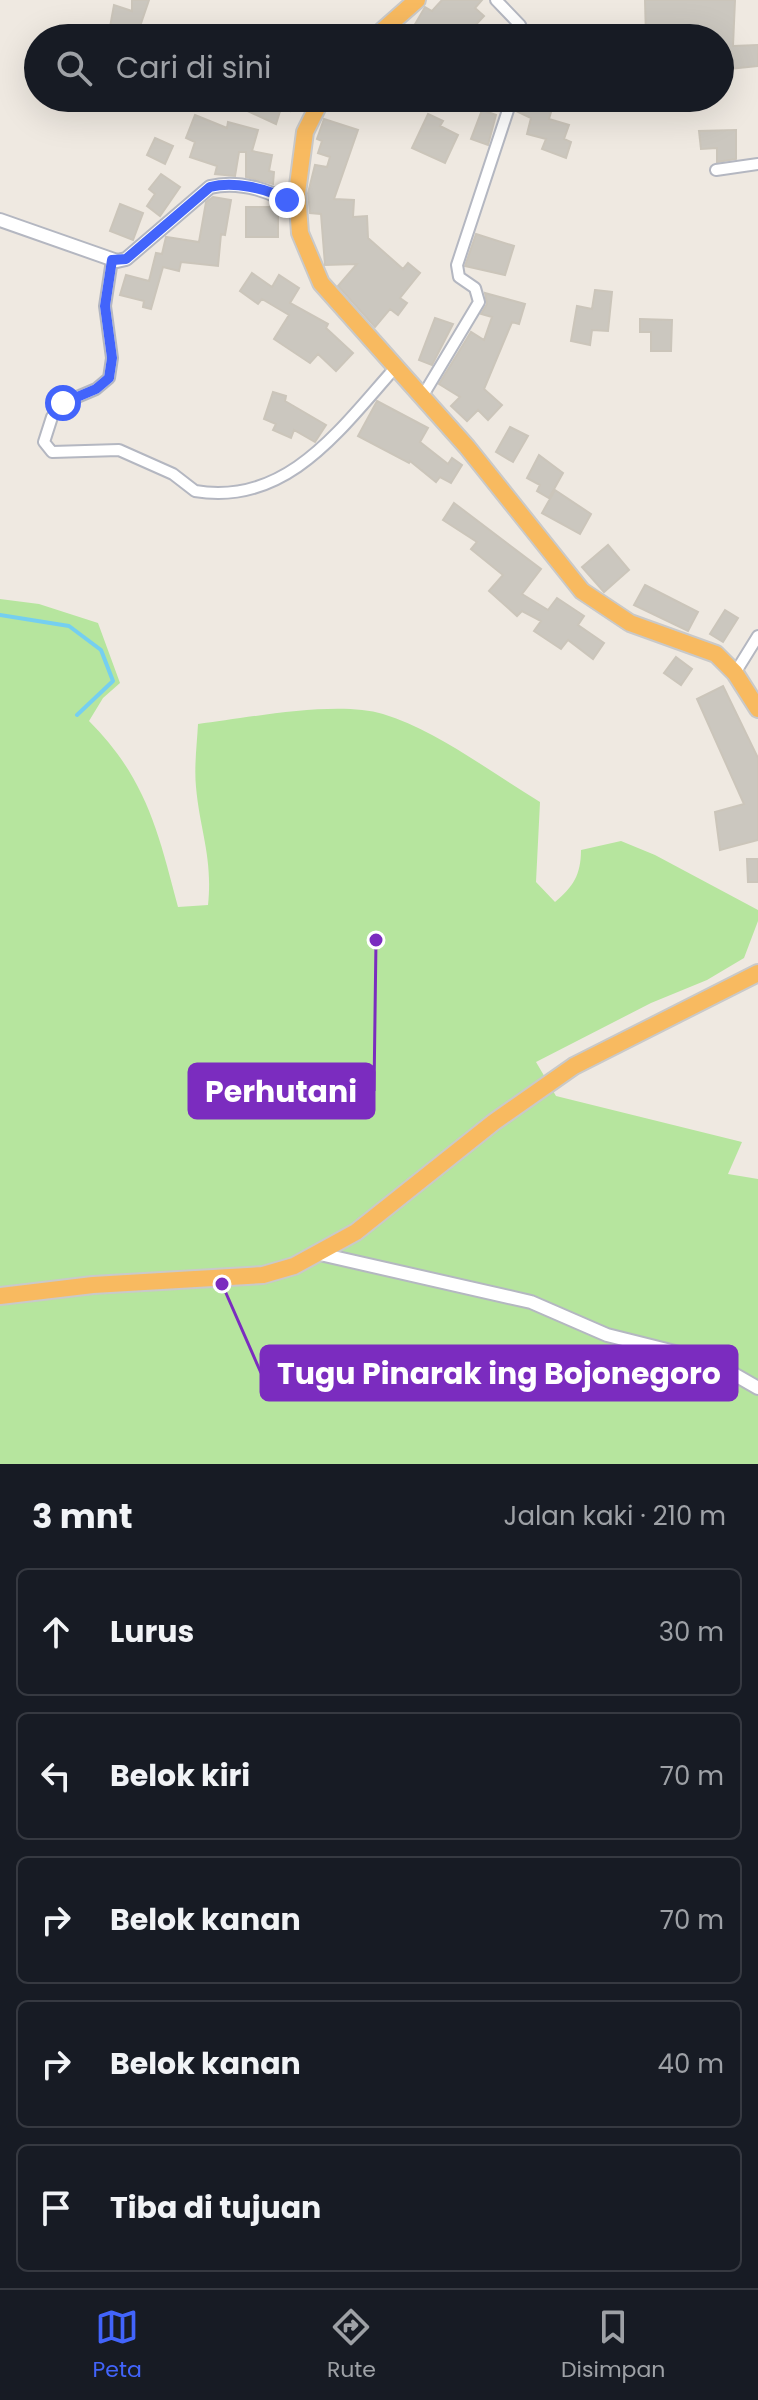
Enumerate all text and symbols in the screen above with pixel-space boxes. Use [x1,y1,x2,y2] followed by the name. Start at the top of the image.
[24,24,734,112] search box
[52,46,96,90] icon: search
[116,46,271,89] text: Cari di sini
[269,182,305,218] route end
[45,385,81,421] route start
[189,1064,374,1118] callout: Perhutani
[205,1070,357,1113] text: Perhutani
[261,1346,737,1400] callout: Tugu Pinarak ing Bojonegoro
[277,1352,721,1395] text: Tugu Pinarak ing Bojonegoro
[32,1492,133,1540] text: 3 mnt
[504,1498,726,1534] text: Jalan kaki · 210 m
[34,1610,78,1654] icon: ahead
[110,1610,194,1653] text: Lurus
[659,1614,724,1650] text: 30 m
[34,1754,78,1798] icon: left
[110,1754,250,1797] text: Belok kiri
[660,1758,724,1794] text: 70 m
[34,1898,78,1942] icon: right
[110,1898,301,1941] text: Belok kanan
[660,1902,724,1938] text: 70 m
[34,2042,78,2086] icon: right
[110,2042,301,2085] text: Belok kanan
[658,2046,724,2082] text: 40 m
[34,2186,78,2230] icon: arrive
[110,2186,321,2229] text: Tiba di tujuan
[93,2305,142,2386] tab: Peta
[327,2305,376,2386] tab: Rute
[561,2305,665,2386] tab: Disimpan

